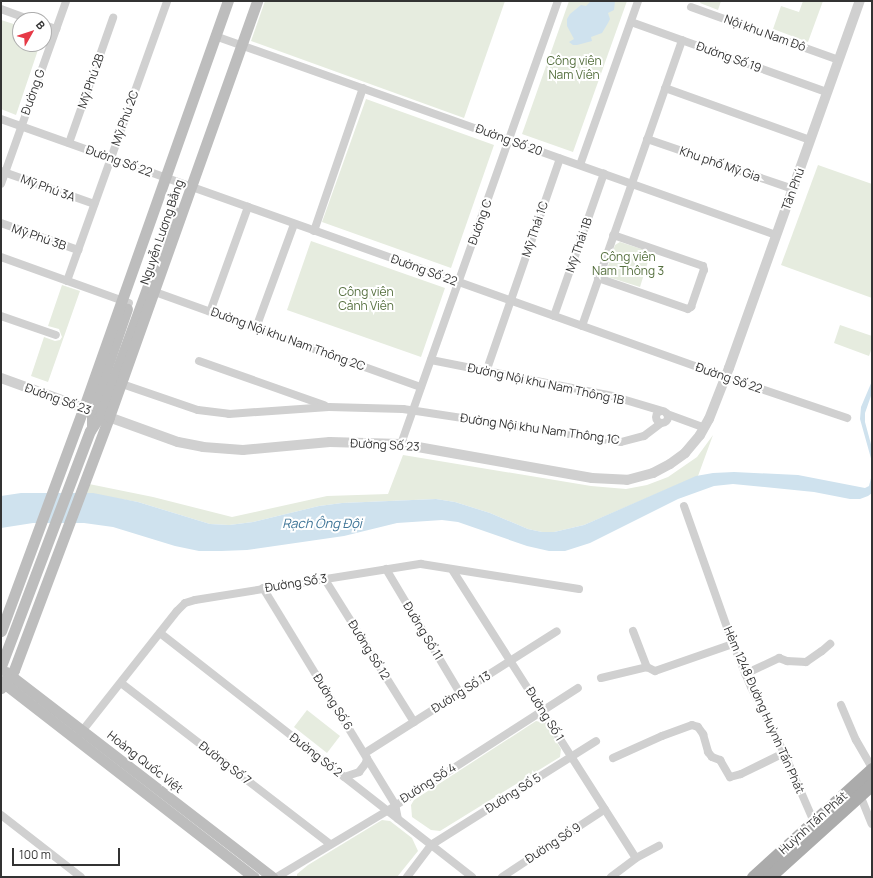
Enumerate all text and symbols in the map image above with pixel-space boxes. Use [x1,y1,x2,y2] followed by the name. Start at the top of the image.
[12,12,52,52] north arrow
[722,12,808,54] street label: Nội khu Nam Đô
[33,17,49,32] text: B
[695,39,763,75] street label: Đường Số 19
[75,52,107,110] street label: Mỹ Phú 2B
[546,54,602,82] park label: Công viên Nam Viên
[18,67,48,117] street label: Đường G
[108,88,142,148] street label: Mỹ Phú 2C
[474,121,544,159] street label: Đường Số 20
[84,142,154,180] street label: Đường Số 22
[678,143,762,185] street label: Khu phố Mỹ Gia
[779,166,807,212] street label: Tân Phú
[19,171,77,205] street label: Mỹ Phú 3A
[137,178,187,286] street label: Nguyễn Lương Bằng
[465,197,495,247] street label: Đường C
[519,199,551,259] street label: Mỹ Thái 1C
[563,216,595,274] street label: Mỹ Thái 1B
[10,221,68,253] street label: Mỹ Phú 3B
[592,250,664,278] park label: Công viên Nam Thông 3
[389,251,459,289] street label: Đường Số 22
[338,285,394,313] park label: Công viên Cảnh Viên
[209,304,367,374] street label: Đường Nội khu Nam Thông 2C
[466,360,626,408] street label: Đường Nội khu Nam Thông 1B
[694,360,764,396] street label: Đường Số 22
[23,380,93,418] street label: Đường Số 23
[459,411,621,447] street label: Đường Nội khu Nam Thông 1C
[350,436,420,454] street label: Đường Số 23
[282,515,362,531] water label: Rạch Ông Đội
[264,571,328,595] street label: Đường Số 3
[400,599,446,663] street label: Đường Số 11
[345,618,393,682] street label: Đường Số 12
[721,624,807,796] street label: Hẻm 1248 Đường Huỳnh Tấn Phát
[429,668,493,716] street label: Đường Số 13
[310,671,356,733] street label: Đường Số 6
[523,684,567,744] street label: Đường Số 1
[104,728,186,796] street label: Hoàng Quốc Việt
[287,730,345,780] street label: Đường Số 2
[196,738,254,788] street label: Đường Số 7
[397,760,459,806] street label: Đường Số 4
[483,770,543,816] street label: Đường Số 5
[776,789,850,857] street label: Huỳnh Tấn Phát
[522,820,584,866] street label: Đường Số 9
[14,840,122,866] scale bar
[19,846,51,863] text: 100 m

